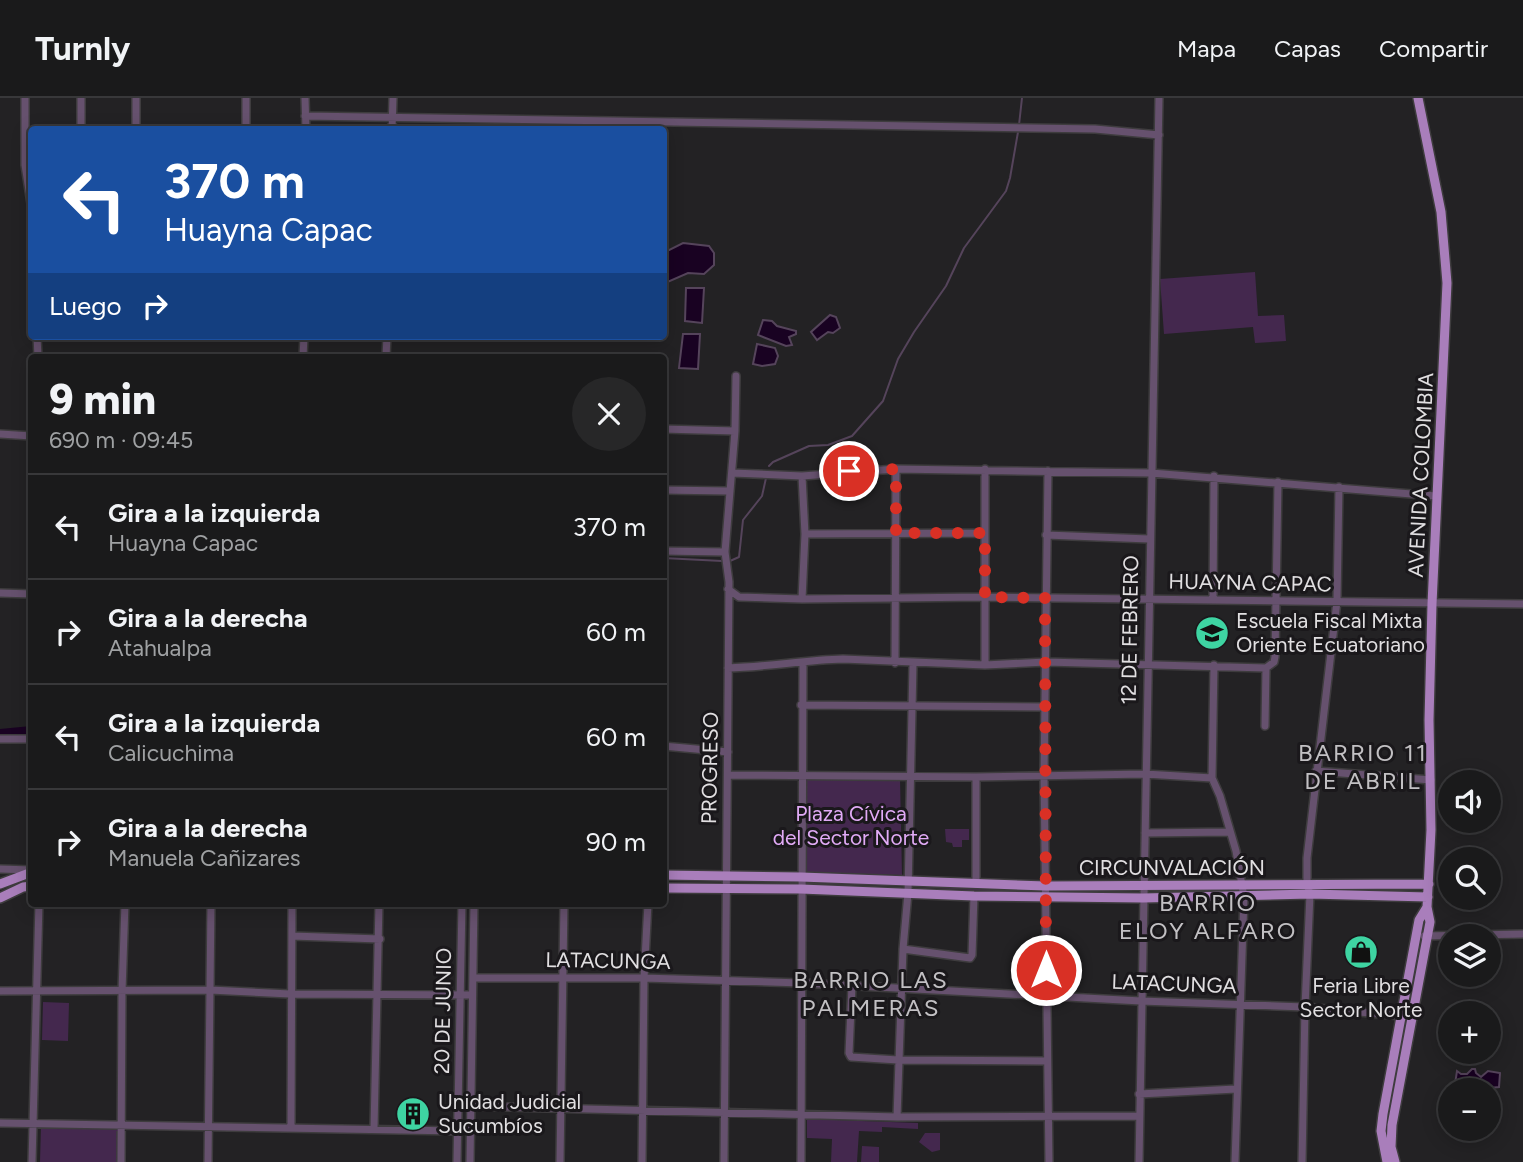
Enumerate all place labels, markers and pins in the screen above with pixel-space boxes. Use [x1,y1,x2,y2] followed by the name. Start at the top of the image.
[819,441,879,501] pin
[1236,608,1425,657] place label: Escuela Fiscal Mixta Oriente Ecuatoriano
[1193,614,1231,652] school or university icon: Escuela Fiscal Mixta Oriente Ecuatoriano
[1342,933,1380,971] shop icon: Feria Libre Sector Norte
[1300,973,1422,1022] place label: Feria Libre Sector Norte
[438,1089,581,1138] place label: Unidad Judicial Sucumbíos
[394,1095,432,1133] building icon: Unidad Judicial Sucumbíos

